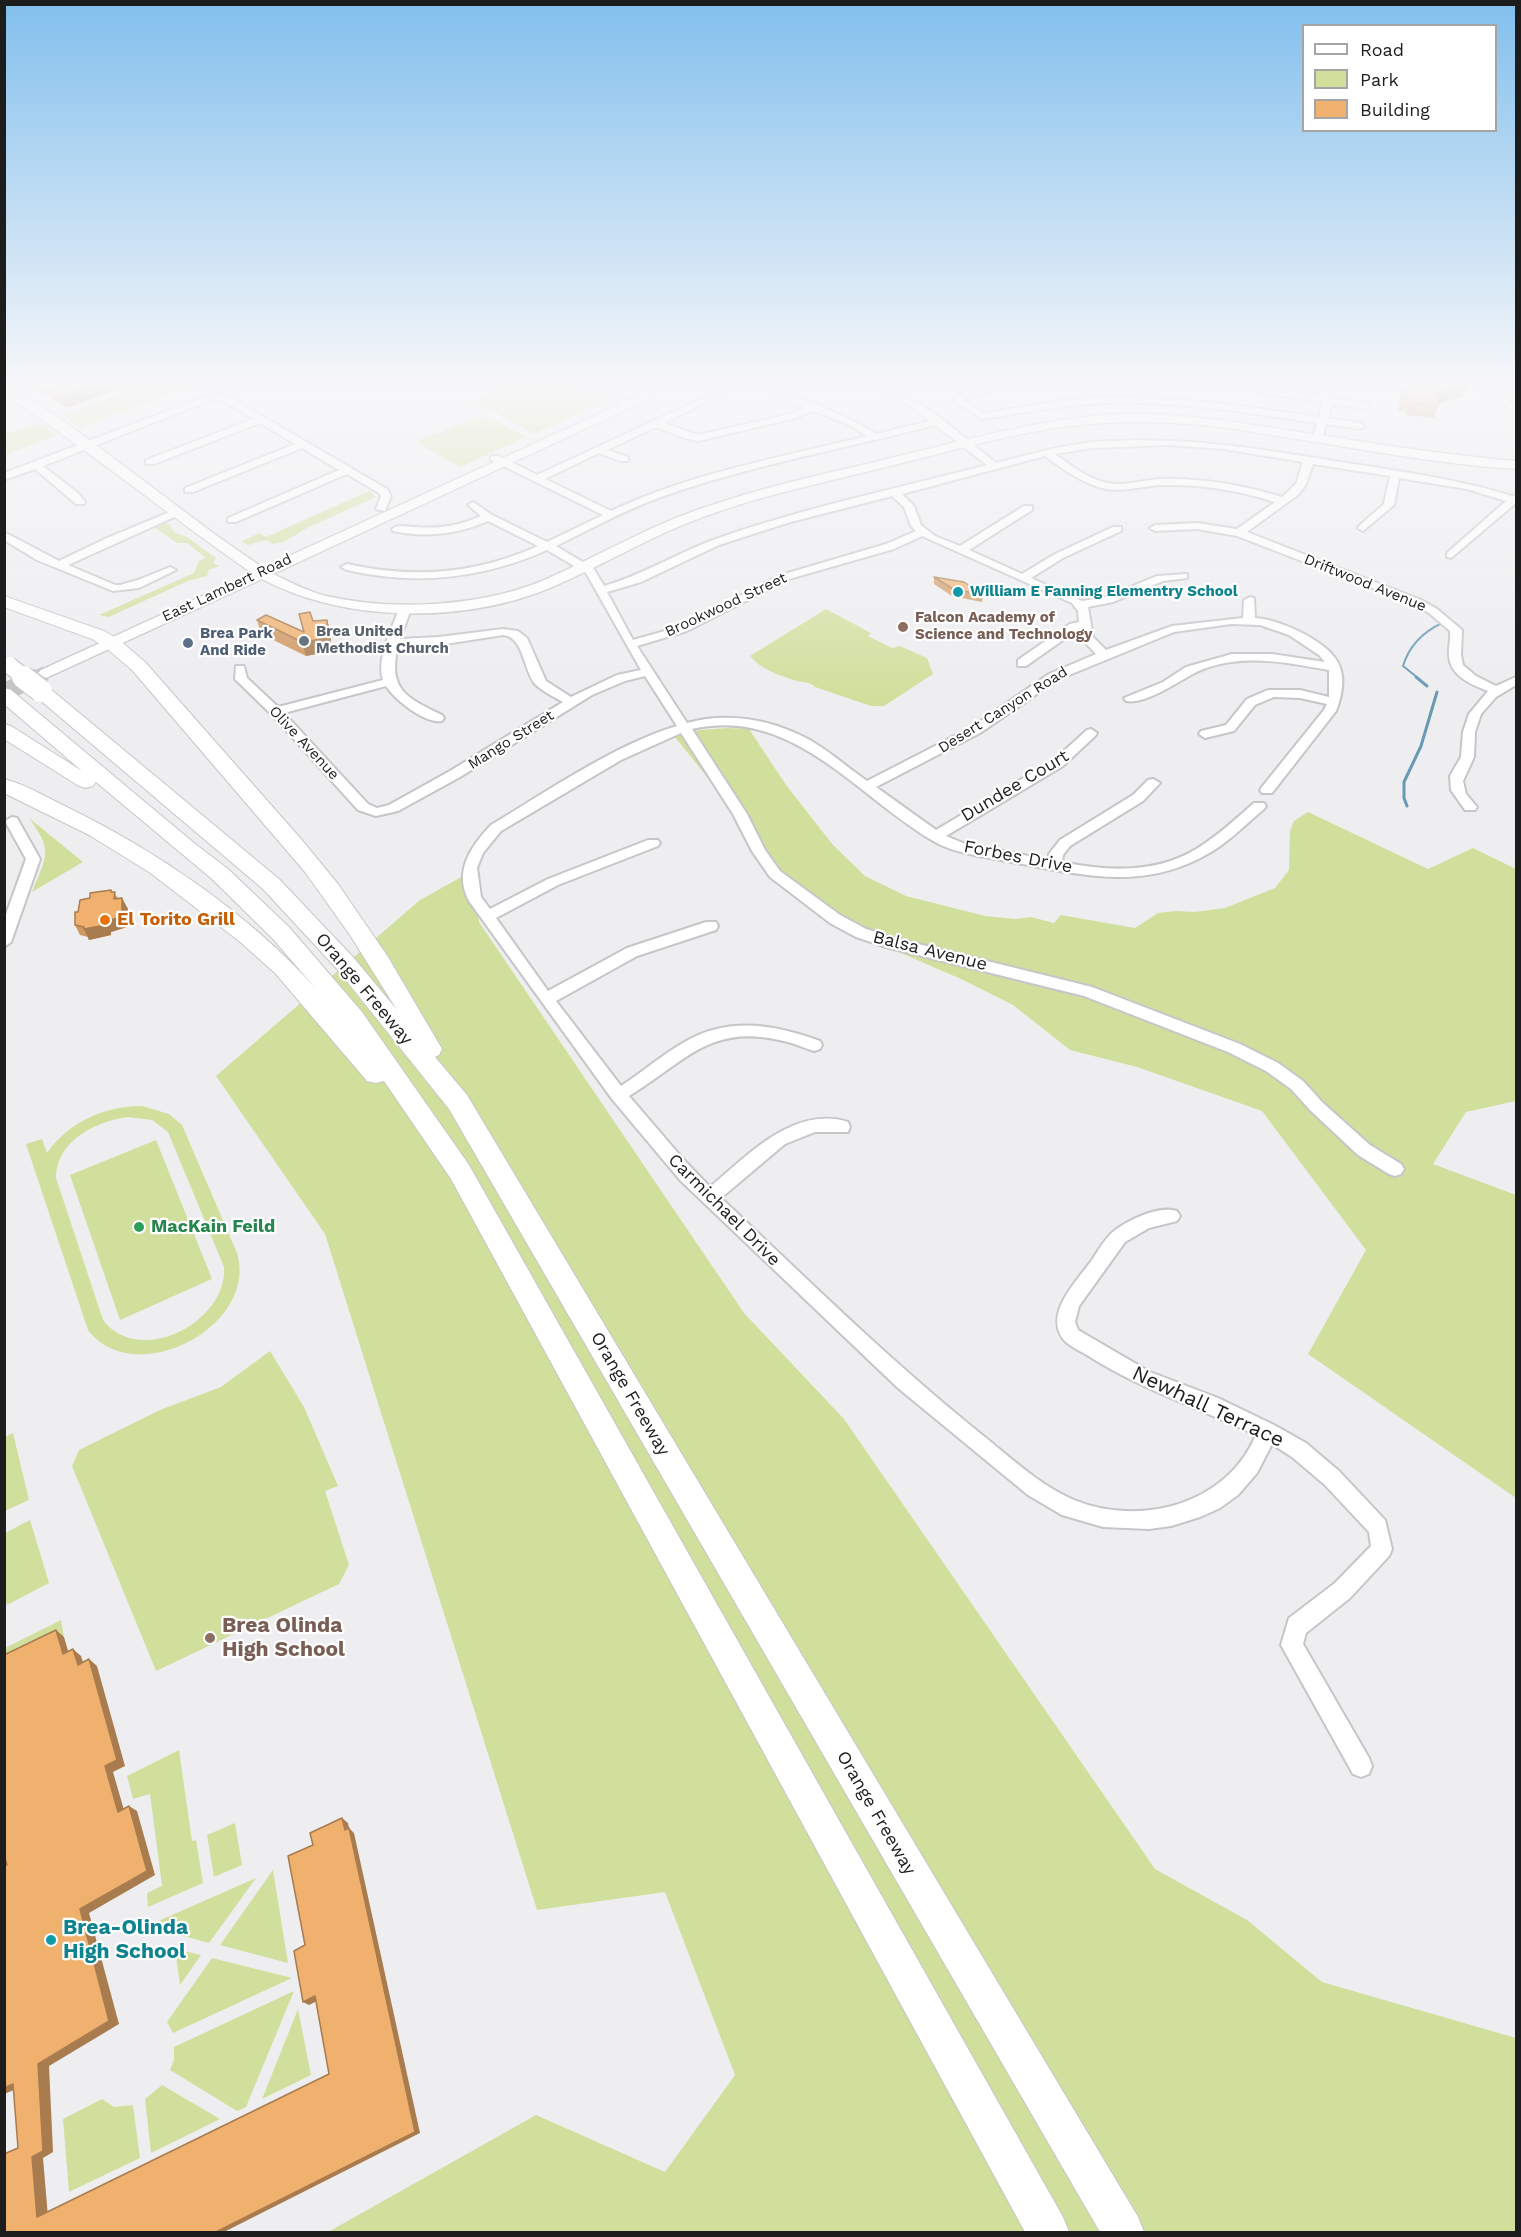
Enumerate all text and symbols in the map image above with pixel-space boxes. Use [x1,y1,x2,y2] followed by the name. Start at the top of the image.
[1302,24,1497,132] legend
[1360,39,1404,60] text: Road
[1360,69,1399,90] text: Park
[1360,99,1430,120] text: Building
[159,550,295,626] street label: East Lambert Road
[1301,550,1429,616] street label: Driftwood Avenue
[662,569,790,641] street label: Brookwood Street
[970,583,1238,601] place label: William E Fanning Elementry School
[951,585,965,599] marker: William E Fanning Elementry School
[915,609,1093,644] place label: Falcon Academy of Science and Technology
[896,620,910,634] marker: Falcon Academy of Science and Technology
[316,623,449,658] place label: Brea United Methodist Church
[200,625,273,660] place label: Brea Park And Ride
[297,634,311,648] marker: Brea United Methodist Church
[181,636,195,650] marker: Brea Park And Ride
[935,663,1071,757] street label: Desert Canyon Road
[265,702,343,784] street label: Olive Avenue
[465,706,557,774] street label: Mango Street
[957,745,1073,827] street label: Dundee Court
[962,836,1074,878] street label: Forbes Drive
[117,909,235,931] place label: El Torito Grill
[98,913,112,927] marker: El Torito Grill
[871,926,989,976] street label: Balsa Avenue
[311,929,417,1049] street label: Orange Freeway
[663,1149,785,1271] street label: Carmichael Drive
[151,1216,275,1238] place label: MacKain Feild
[132,1220,146,1234] marker: MacKain Feild
[586,1328,674,1460] street label: Orange Freeway
[1128,1361,1288,1453] street label: Newhall Terrace
[222,1613,345,1663] place label: Brea Olinda High School
[203,1631,217,1645] marker: Brea Olinda High School
[832,1747,920,1879] street label: Orange Freeway
[63,1915,188,1965] place label: Brea-Olinda High School
[44,1933,58,1947] marker: Brea-Olinda High School

